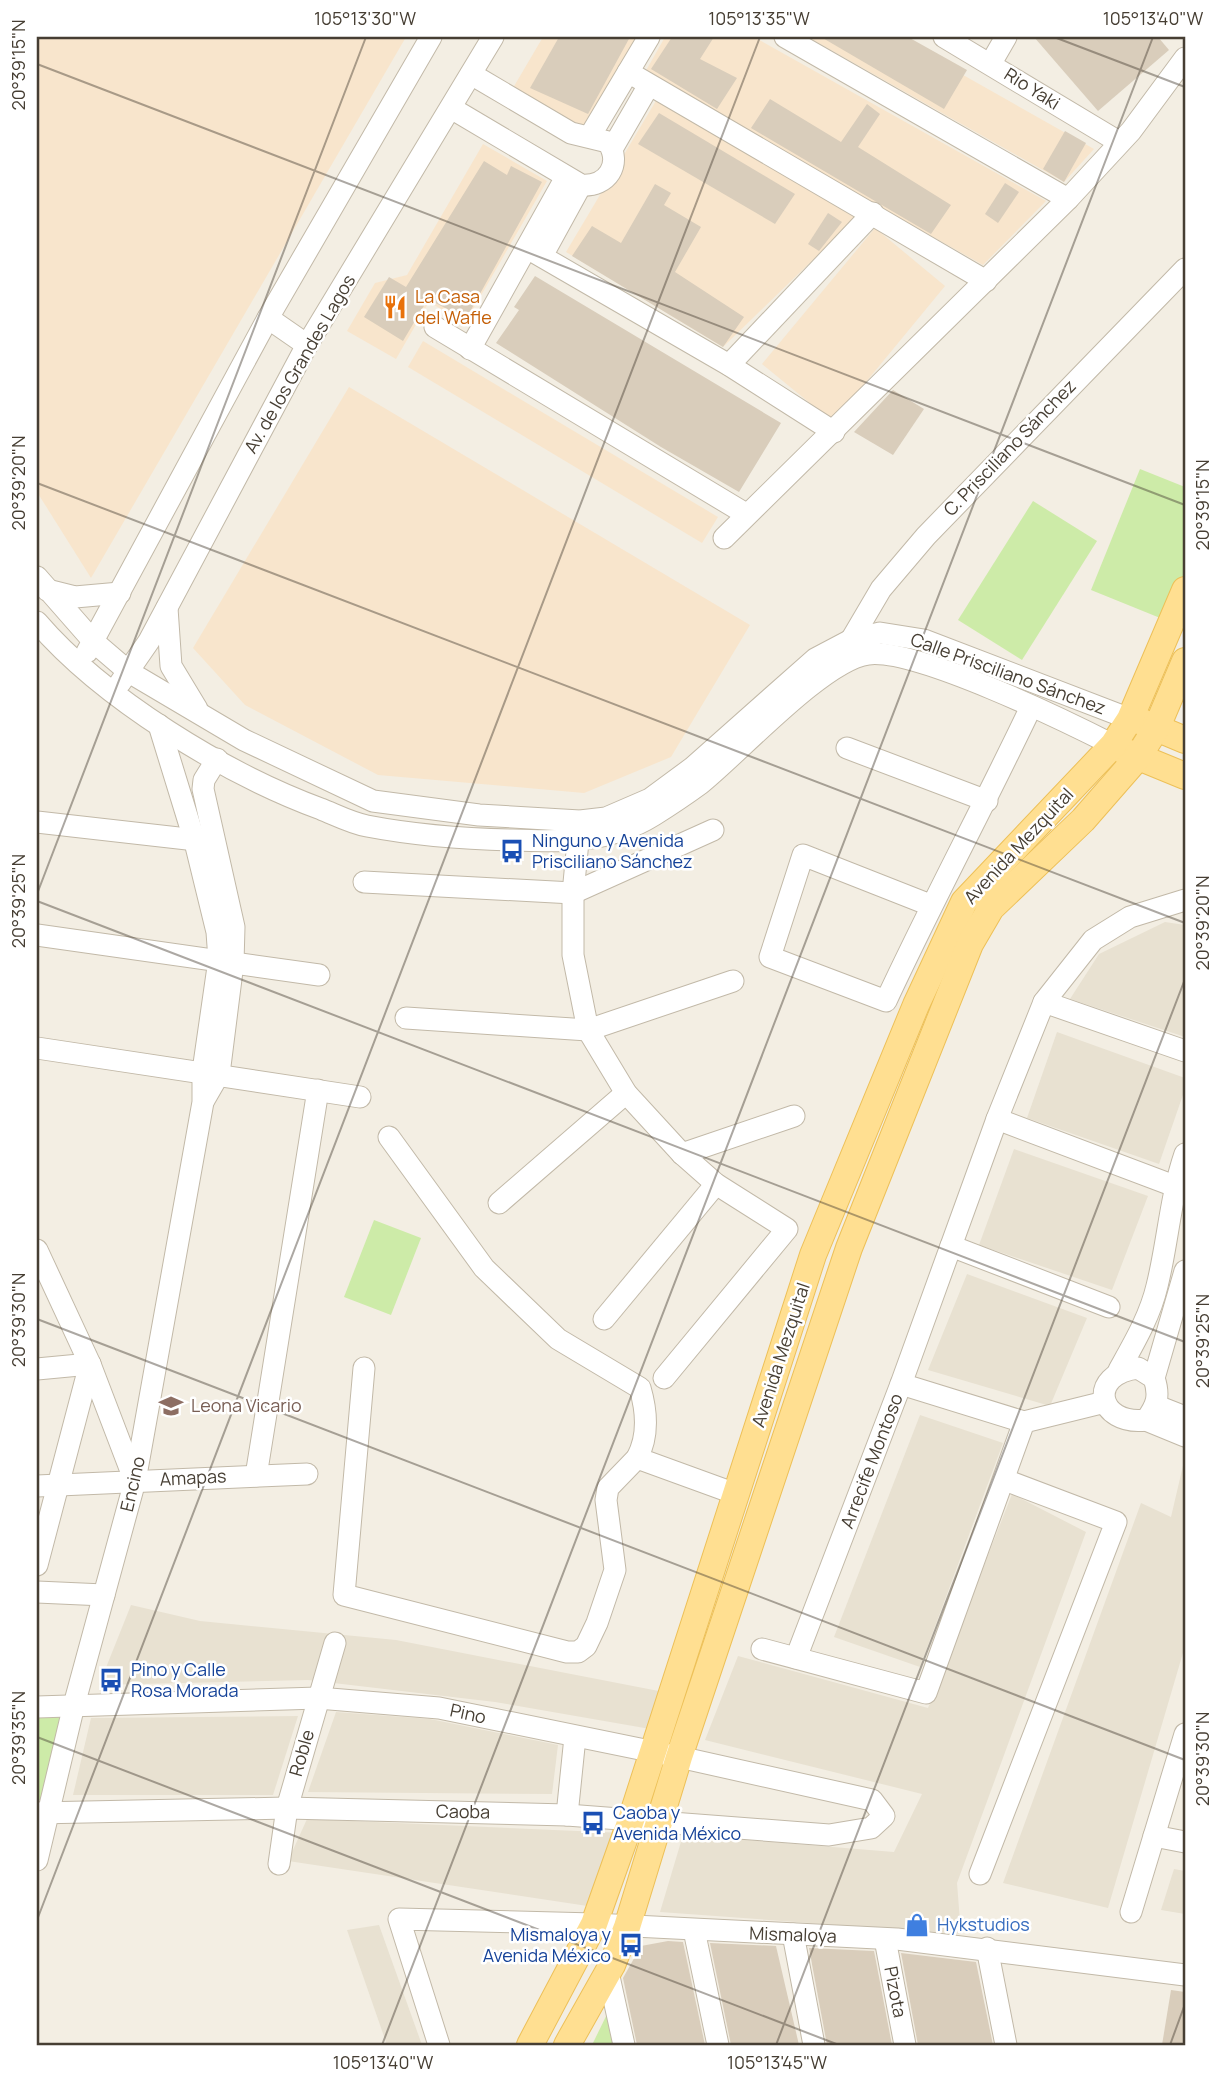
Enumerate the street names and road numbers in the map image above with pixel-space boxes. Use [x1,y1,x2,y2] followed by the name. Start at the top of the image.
[1000,62,1065,115] street label: Rio Yaki
[238,270,360,457] street label: Av. de los Grandes Lagos
[938,374,1081,521] street label: C. Prisciliano Sánchez
[907,627,1109,720] street label: Calle Prisciliano Sánchez
[958,782,1078,909] street label: Avenida Mezquital
[745,1279,815,1430] street label: Avenida Mezquital
[834,1390,908,1532] street label: Arrecife Montoso
[114,1454,150,1514] street label: Encino
[159,1463,227,1491] street label: Amapas
[448,1698,488,1729] street label: Pino
[283,1727,319,1779] street label: Roble
[436,1799,490,1823] street label: Caoba
[749,1920,837,1948] street label: Mismaloya
[879,1964,913,2019] street label: Pizota

